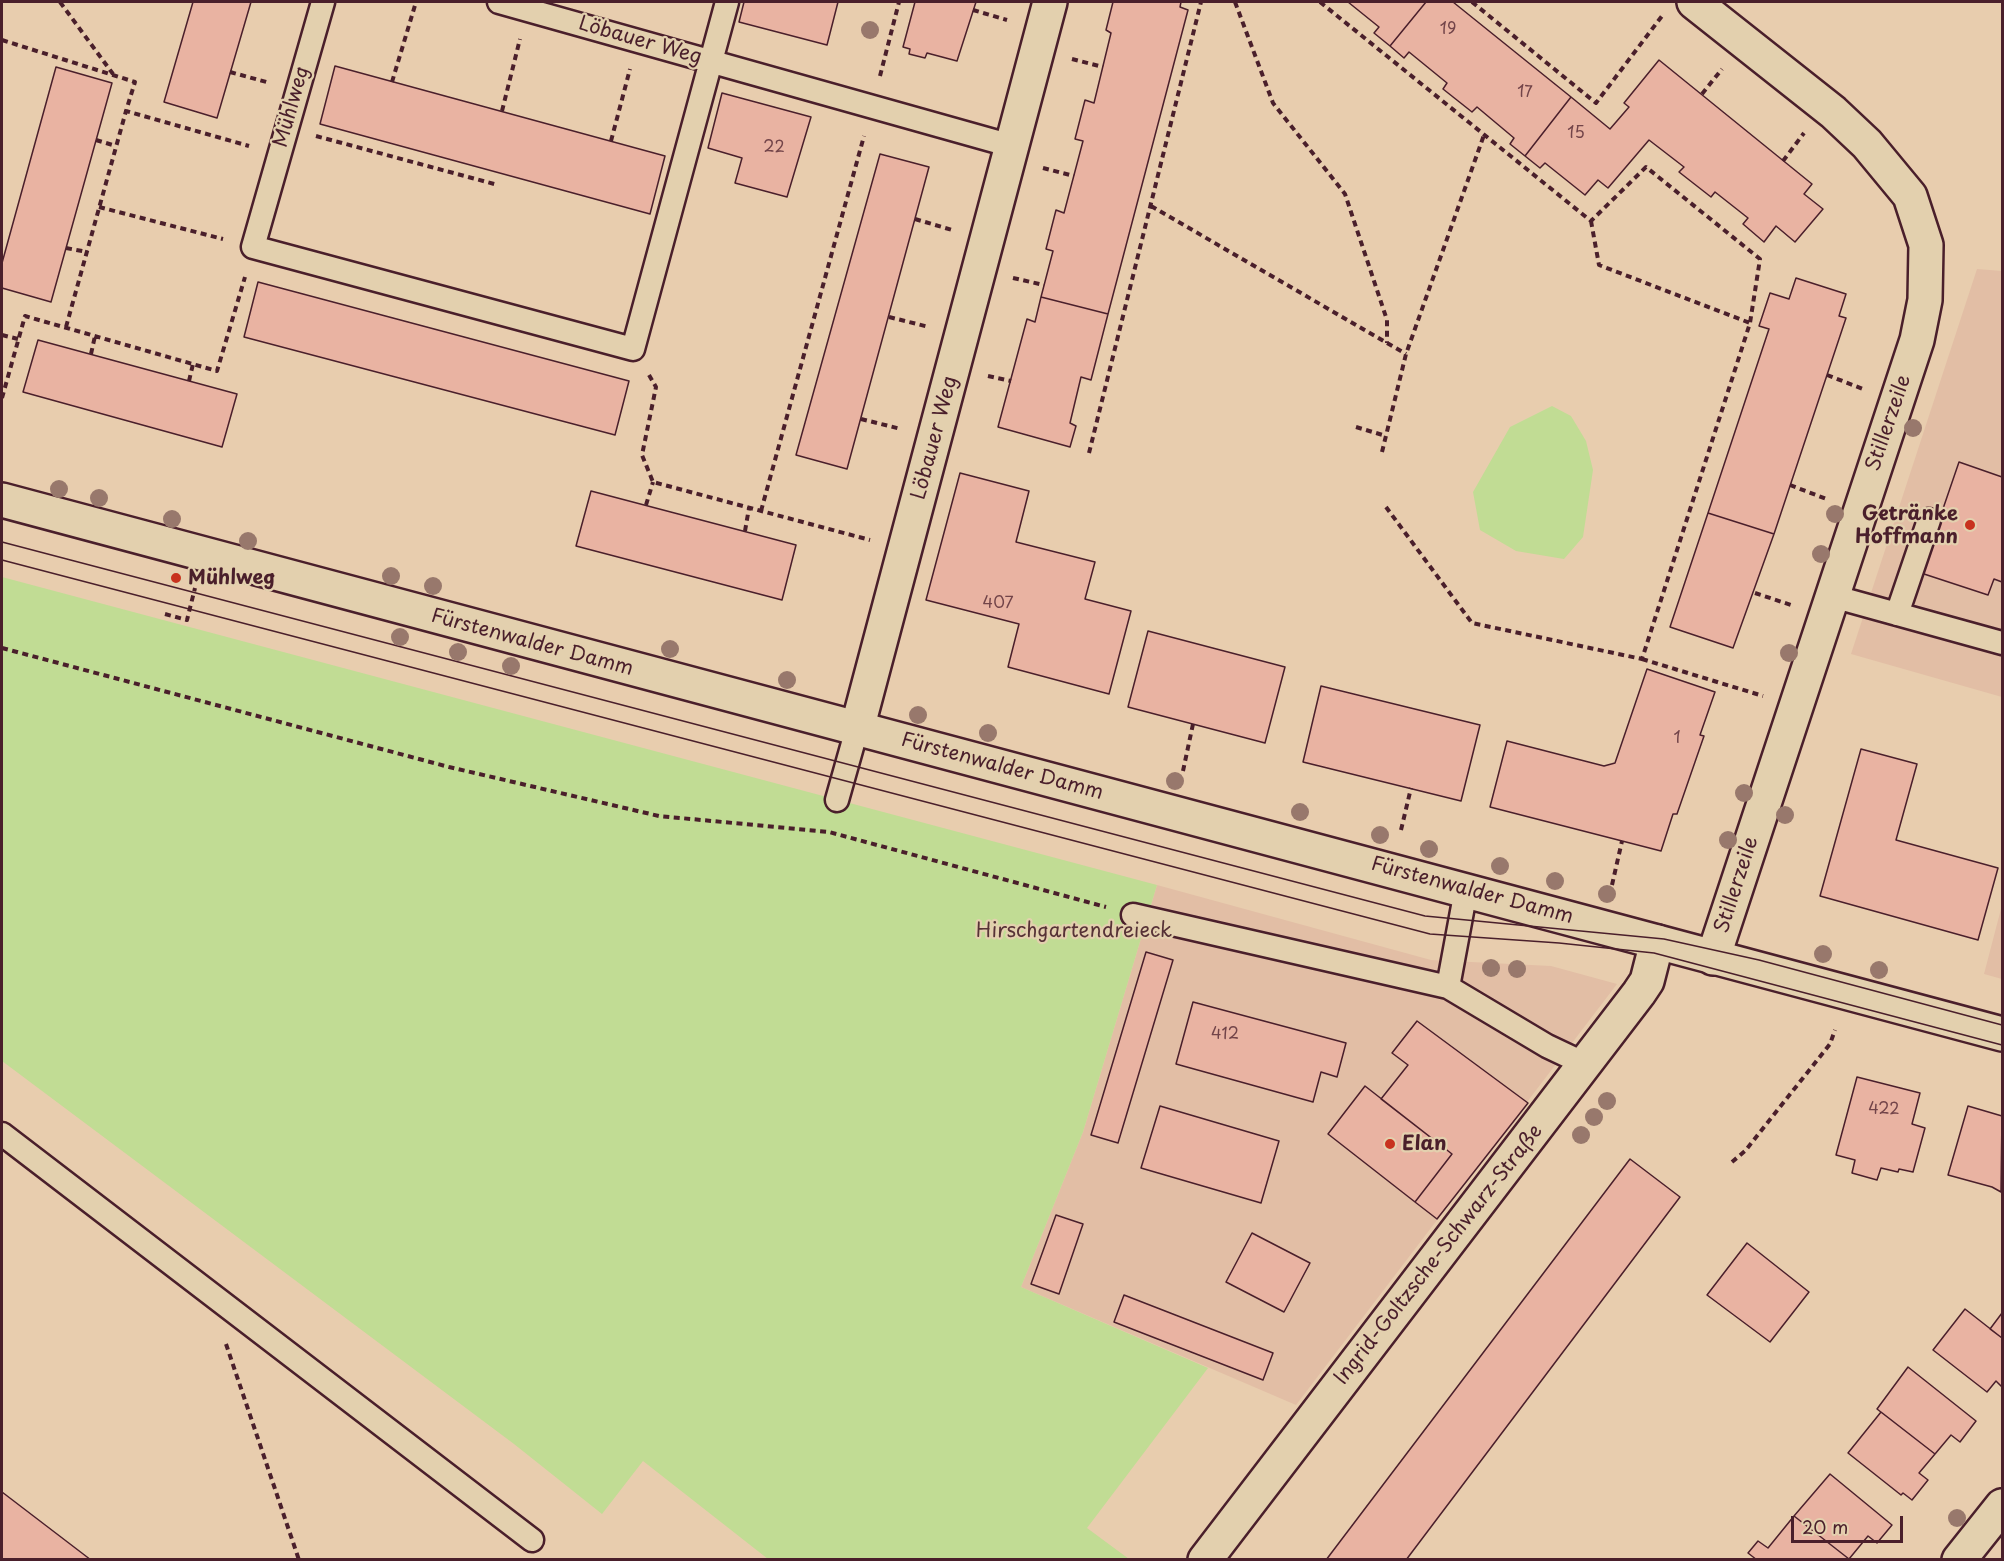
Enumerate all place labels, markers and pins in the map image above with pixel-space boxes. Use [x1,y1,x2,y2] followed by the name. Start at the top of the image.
[1855,502,1958,549] place label: Getränke Hoffmann
[1963,518,1977,532] marker: Getränke Hoffmann
[188,566,275,590] place label: Mühlweg
[169,571,183,585] marker: Mühlweg
[1402,1132,1446,1156] place label: Elan
[1383,1137,1397,1151] marker: Elan

